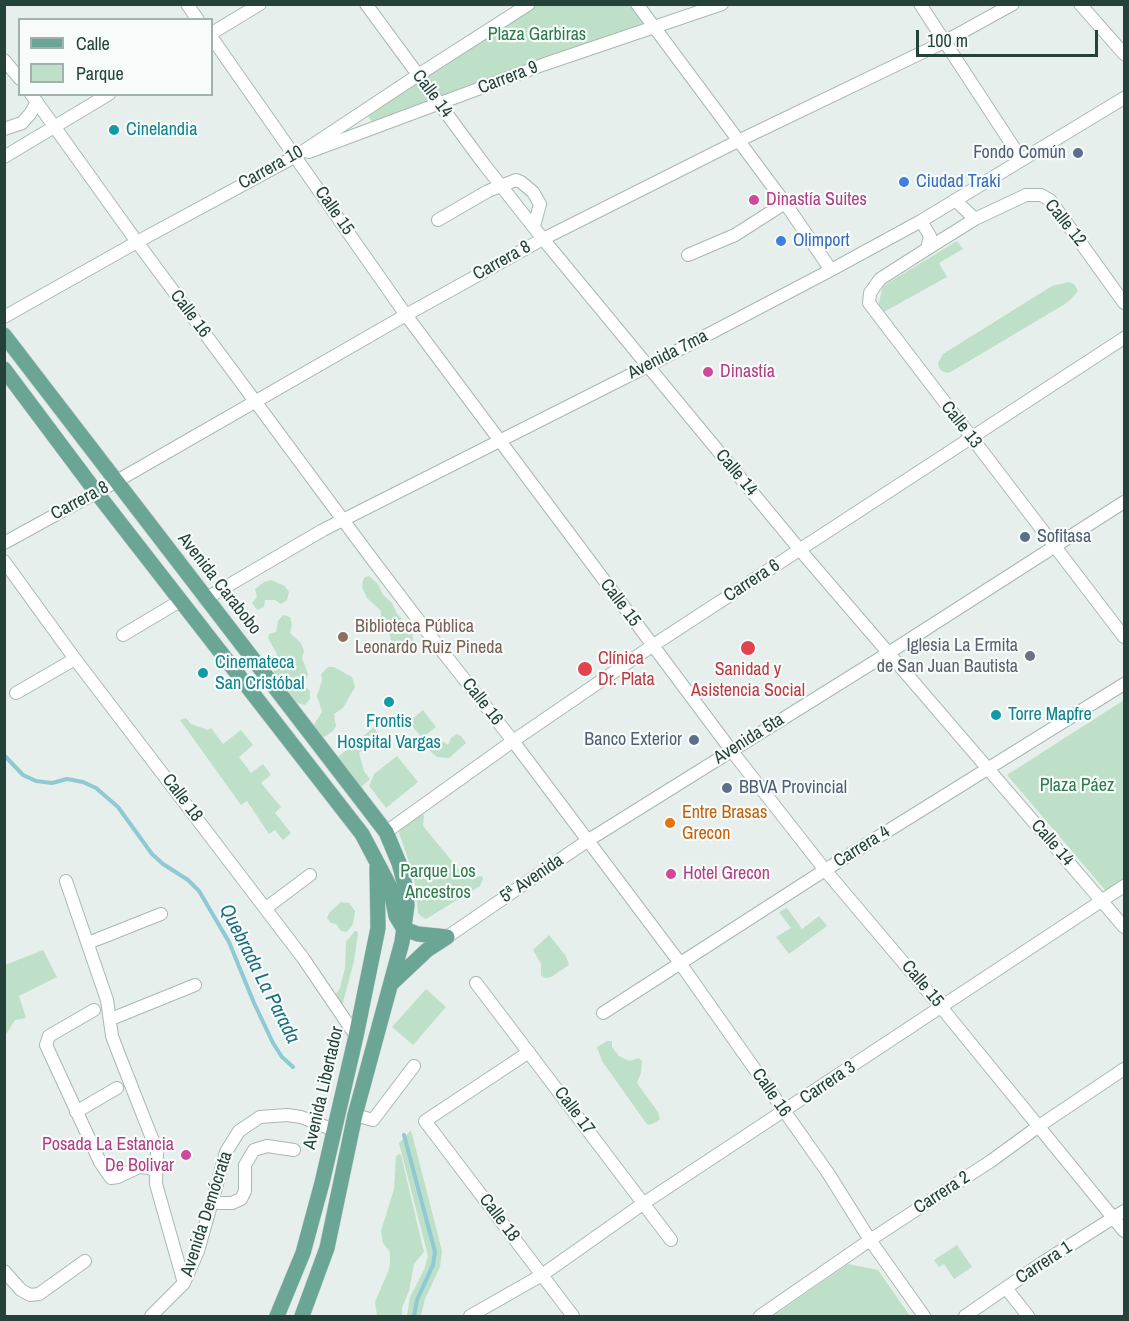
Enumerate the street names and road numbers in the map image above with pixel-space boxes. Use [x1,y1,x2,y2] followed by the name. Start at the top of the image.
[475,57,541,99] street label: Carrera 9
[407,66,457,122] street label: Calle 14
[235,141,307,195] street label: Carrera 10
[310,183,358,239] street label: Calle 15
[1040,195,1090,251] street label: Calle 12
[470,236,534,286] street label: Carrera 8
[165,286,215,342] street label: Calle 16
[624,326,712,384] street label: Avenida 7ma
[936,397,986,453] street label: Calle 13
[710,445,762,501] street label: Calle 14
[47,477,113,525] street label: Carrera 8
[173,529,265,639] street label: Avenida Carabobo
[720,555,784,607] street label: Carrera 6
[595,575,645,631] street label: Calle 15
[457,674,507,730] street label: Calle 16
[710,709,788,769] street label: Avenida 5ta
[157,770,207,826] street label: Calle 18
[1026,815,1078,871] street label: Calle 14
[830,821,894,873] street label: Carrera 4
[496,850,568,908] street label: 5ª Avenida
[896,956,948,1012] street label: Calle 15
[299,1025,349,1151] street label: Avenida Libertador
[796,1057,860,1109] street label: Carrera 3
[747,1065,795,1121] street label: Calle 16
[549,1083,599,1139] street label: Calle 17
[177,1149,237,1279] street label: Avenida Demócrata
[910,1167,974,1219] street label: Carrera 2
[474,1190,524,1246] street label: Calle 18
[1012,1237,1076,1289] street label: Carrera 1

